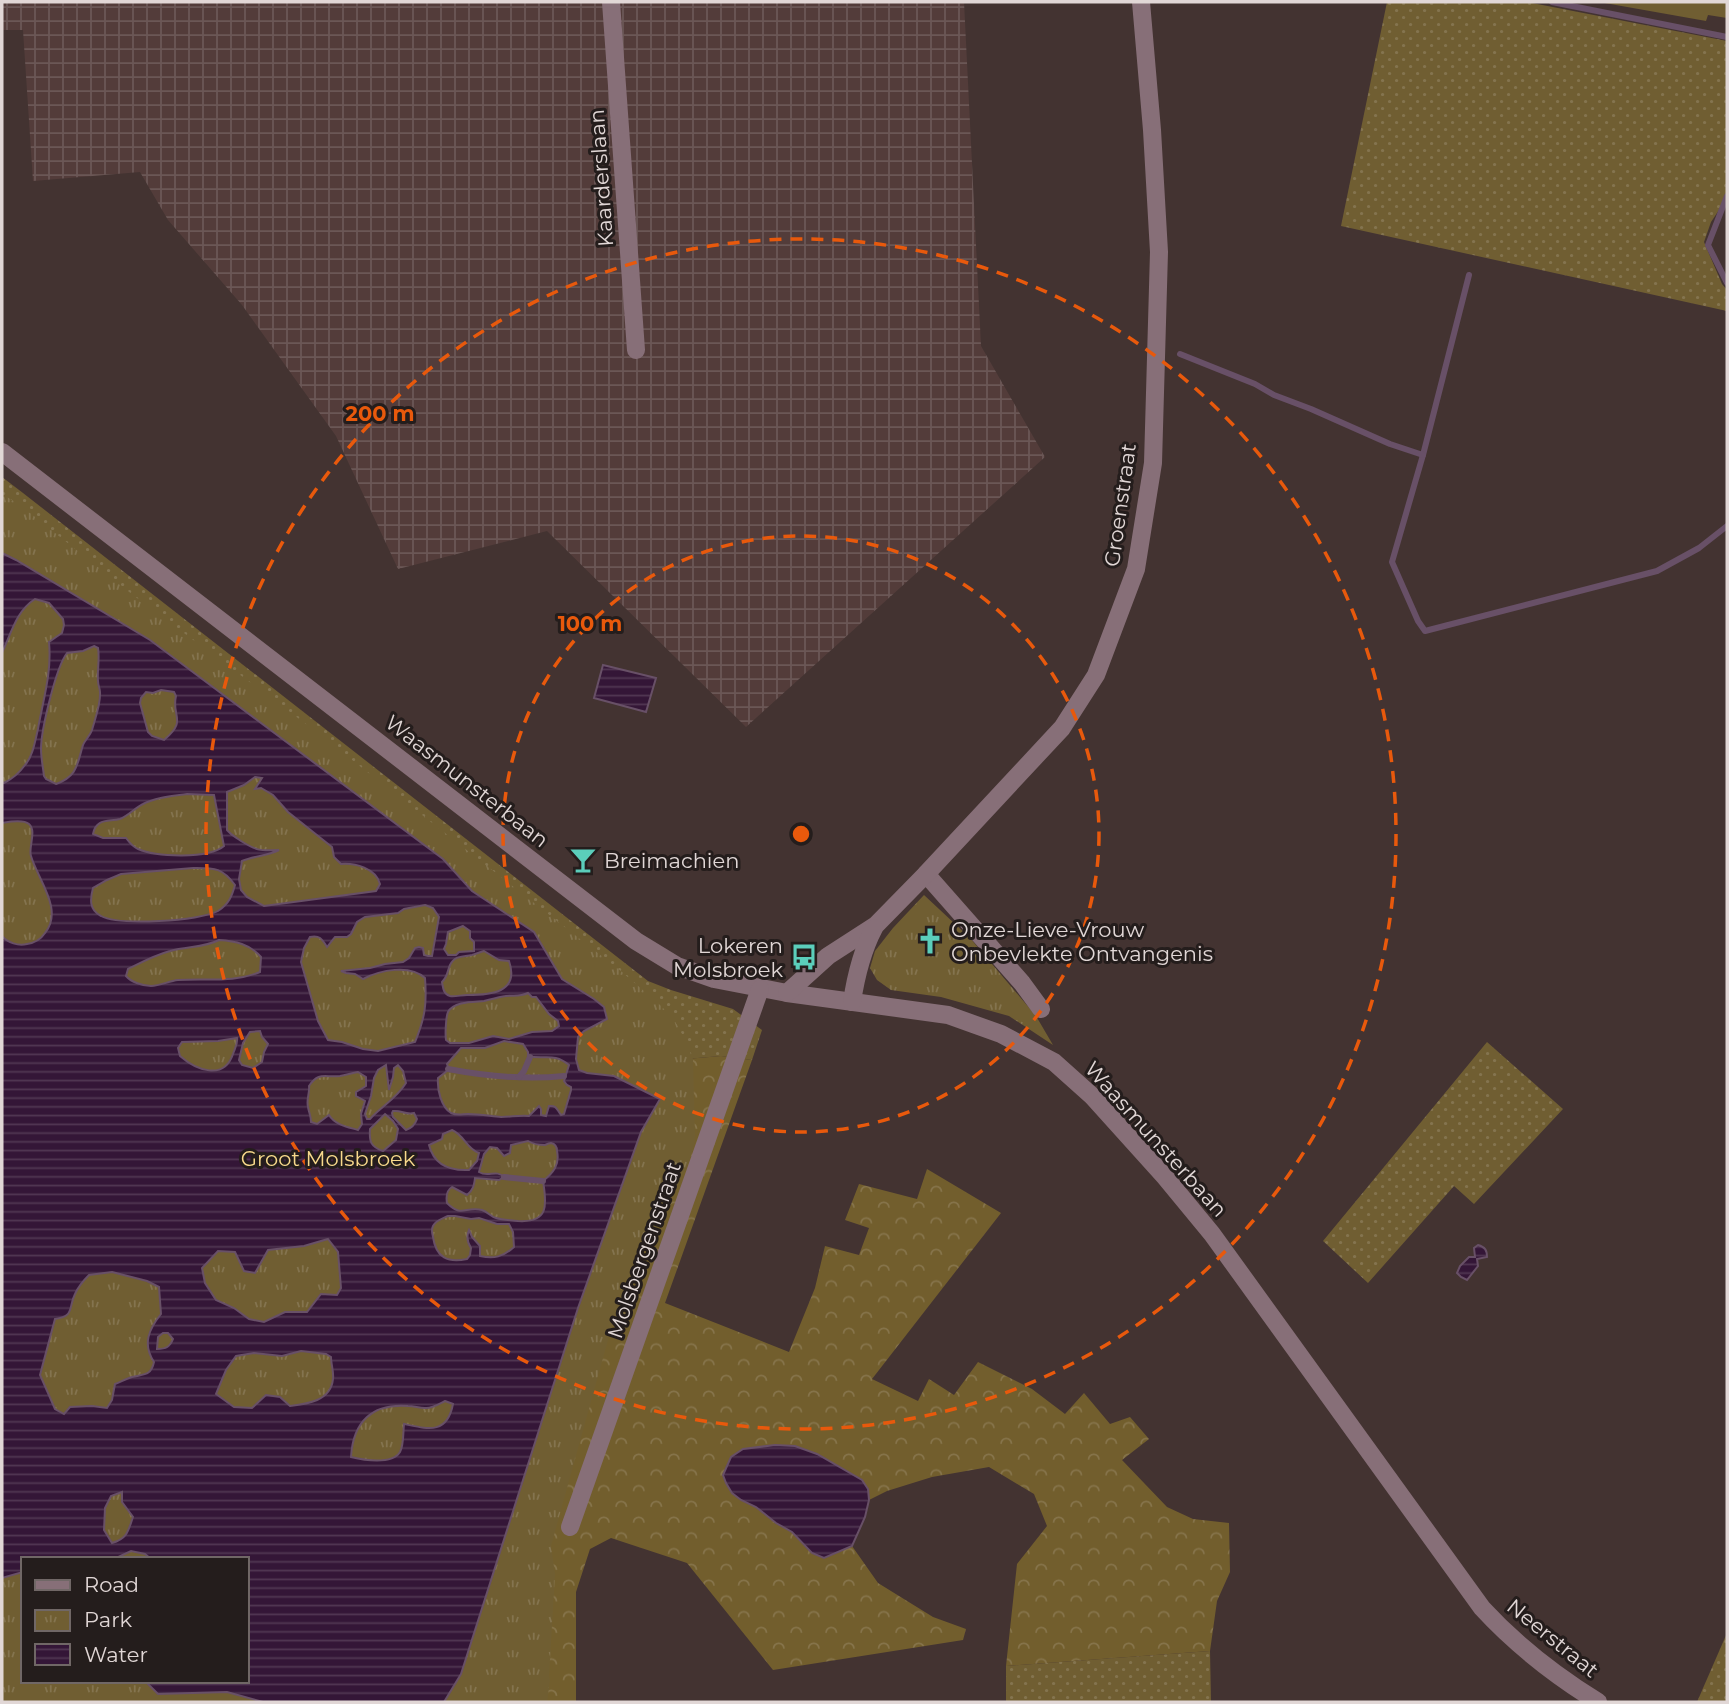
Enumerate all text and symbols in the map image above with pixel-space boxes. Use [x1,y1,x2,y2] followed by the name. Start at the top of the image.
[584,108,618,248] street label: Kaarderslaan
[346,401,414,426] text: 200 m
[1099,442,1141,568] street label: Groenstraat
[558,611,622,636] text: 100 m
[380,710,554,852] street label: Waasmunsterbaan
[789,822,813,846] centre of rings
[568,845,598,875] bar icon: Breimachien
[604,848,739,873] place label: Breimachien
[951,917,1213,966] place label: Onze-Lieve-Vrouw Onbevlekte Ontvangenis
[915,926,945,956] church icon: Onze-Lieve-Vrouw Onbevlekte Ontvangenis
[673,933,783,982] place label: Lokeren Molsbroek
[789,942,819,972] bus stop icon: Lokeren Molsbroek
[1080,1056,1232,1222] street label: Waasmunsterbaan
[241,1146,416,1171] park label: Groot Molsbroek
[602,1158,686,1342] street label: Molsbergenstraat
[21,1557,248,1683] legend
[84,1572,139,1597] text: Road
[1502,1594,1604,1682] street label: Neerstraat
[84,1607,132,1632] text: Park
[84,1642,148,1667] text: Water

